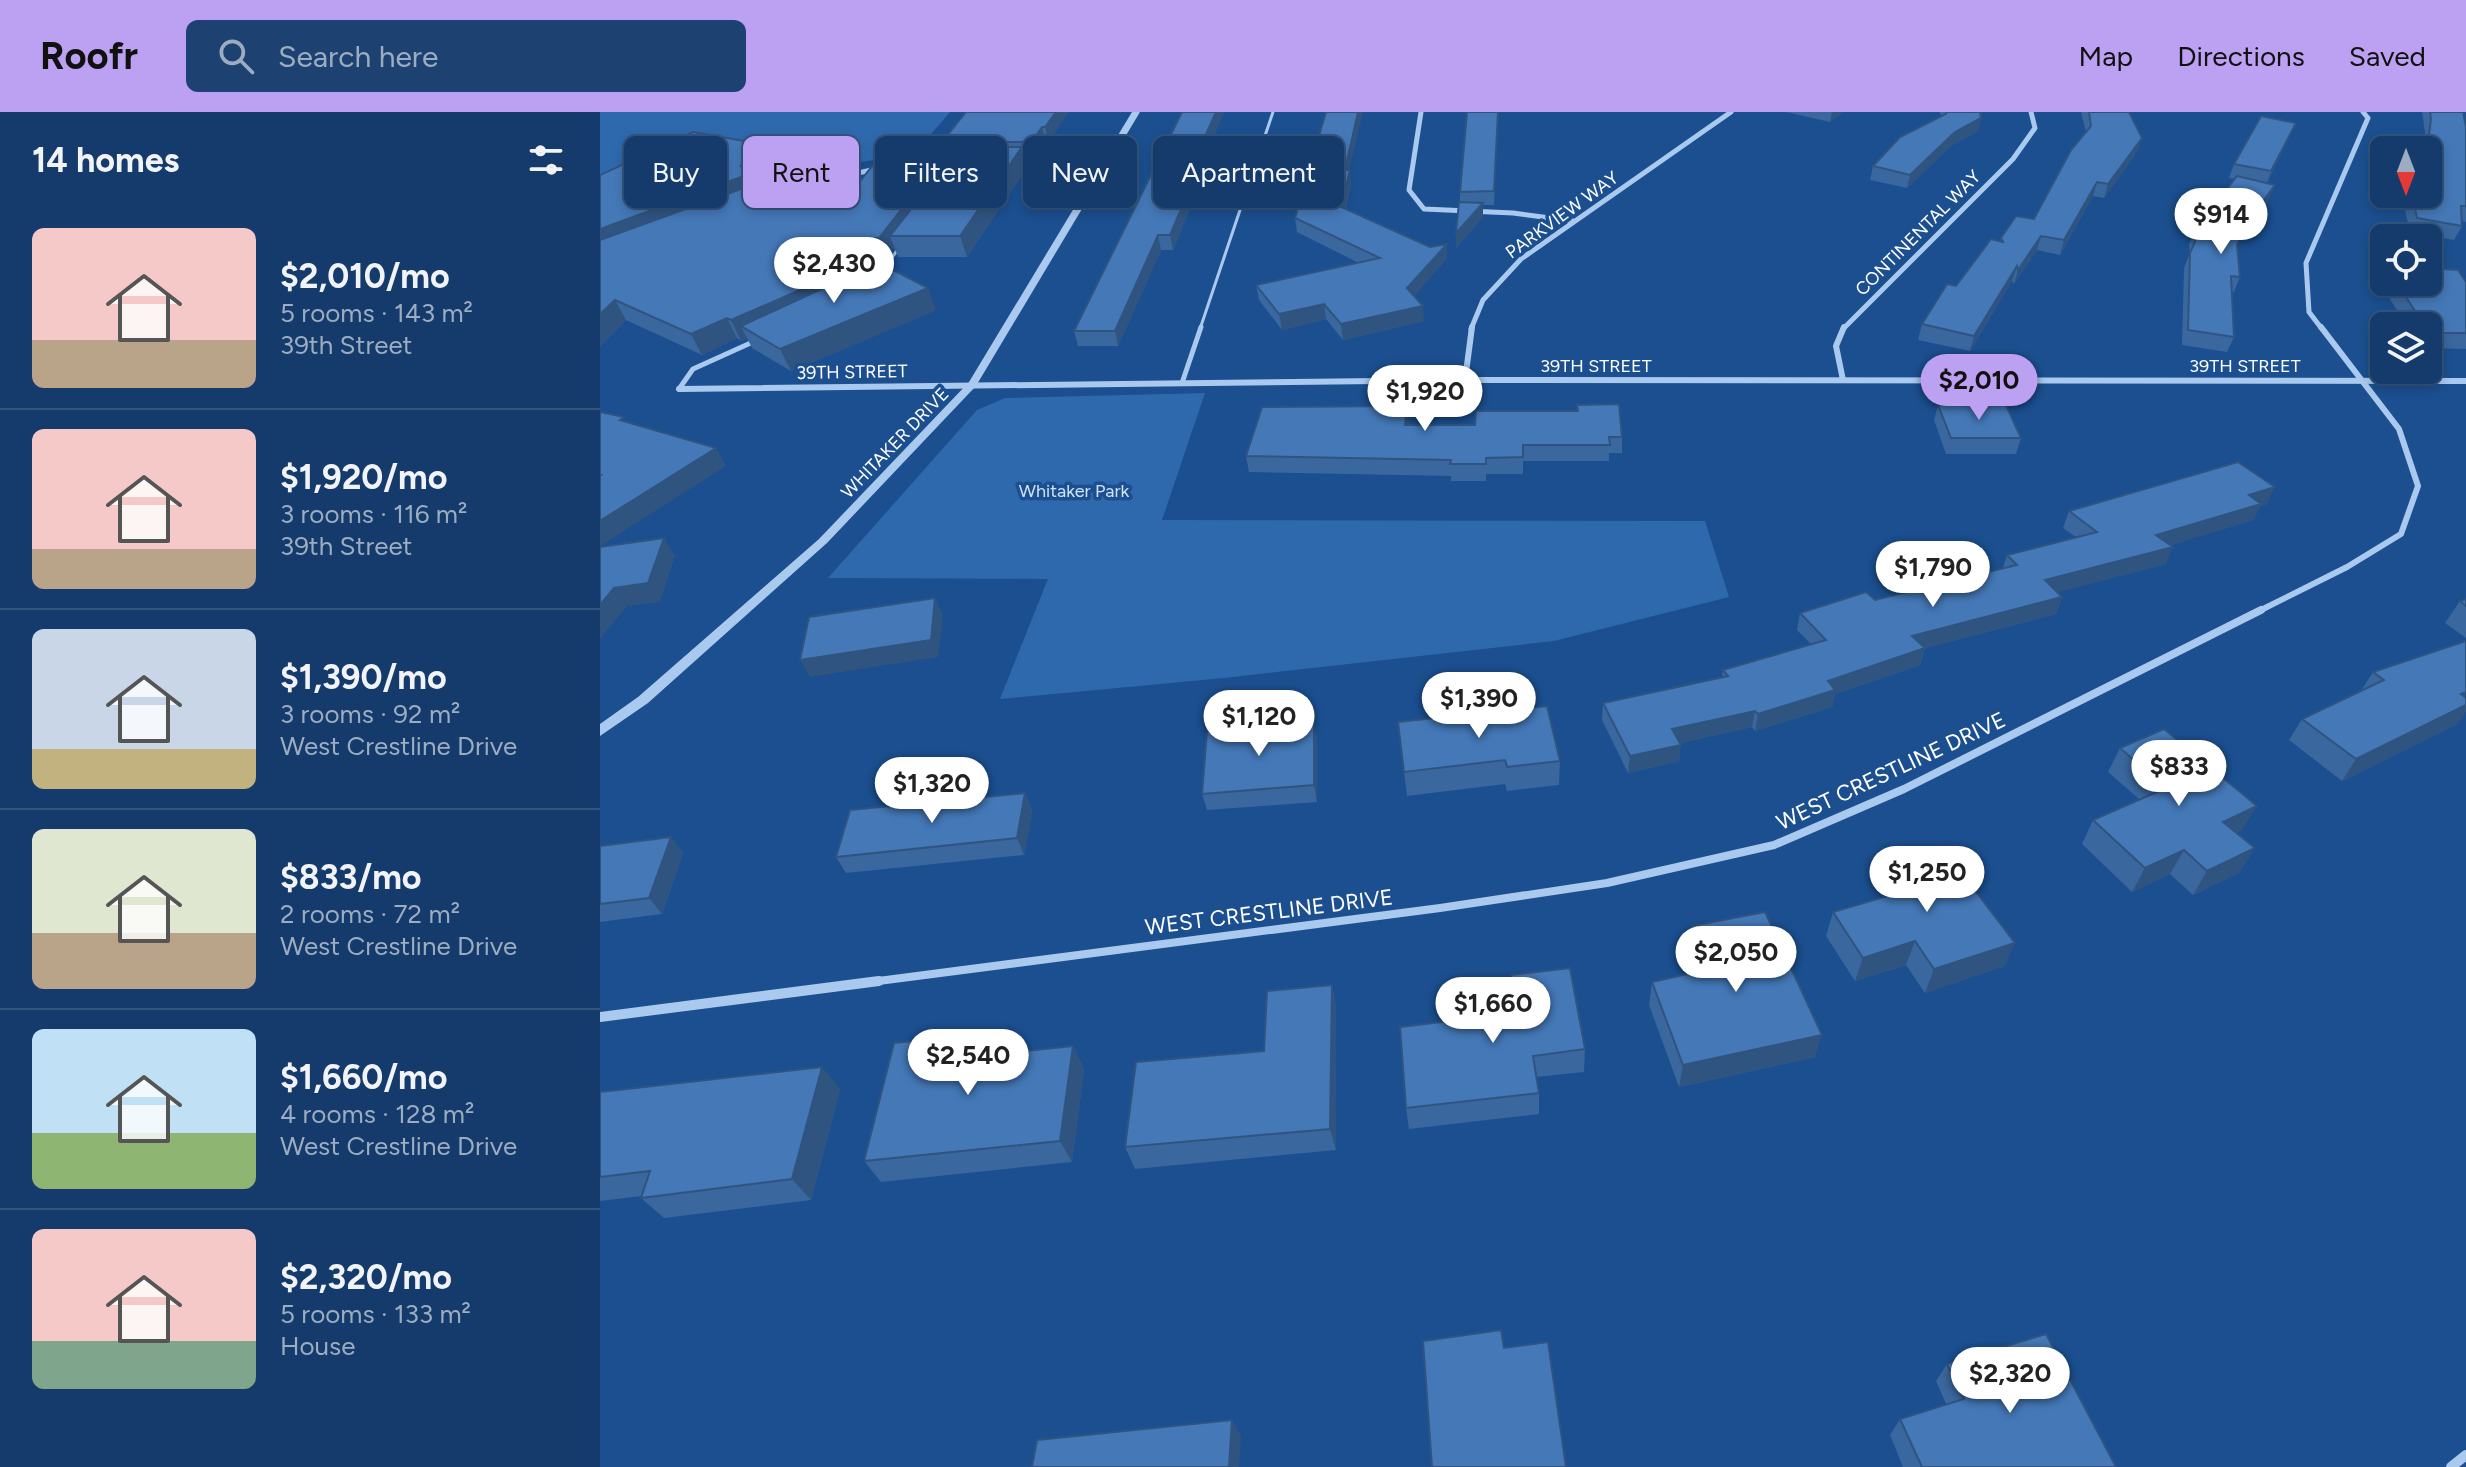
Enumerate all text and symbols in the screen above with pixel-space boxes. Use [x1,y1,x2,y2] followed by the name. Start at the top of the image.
[186,20,746,92] search box
[40,33,138,79] text: Roofr
[214,34,258,78] icon: search
[278,38,438,75] text: Search here
[2079,39,2133,73] text: Map
[2177,39,2305,73] text: Directions
[2349,39,2426,73] text: Saved
[624,136,727,208] chip: Buy
[743,136,859,208] chip: Rent
[875,136,1007,208] chip: Filters
[1023,136,1137,208] chip: New
[1153,136,1344,208] chip: Apartment
[2370,136,2442,208] north arrow
[2370,136,2442,384] map controls
[524,138,568,182] icon: filters
[32,140,179,181] text: 14 homes
[1851,166,1985,300] street label: CONTINENTAL WAY
[1501,167,1623,263] street label: PARKVIEW WAY
[2174,188,2268,256] pin: $914
[2193,198,2249,230] text: $914
[2370,224,2442,296] button: locate
[769,237,899,305] pin: $2,430
[792,247,876,279] text: $2,430
[280,256,450,297] text: $2,010/mo
[96,260,192,356] icon: home
[280,297,473,329] text: 5 rooms · 143 m²
[2370,312,2442,384] button: layers
[280,329,412,361] text: 39th Street
[1914,354,2044,422] pin: $2,010
[1540,355,1652,377] street label: 39TH STREET
[2189,355,2301,377] street label: 39TH STREET
[796,360,908,384] street label: 39TH STREET
[1939,364,2019,396] text: $2,010
[1360,365,1490,433] pin: $1,920
[1385,375,1465,407] text: $1,920
[837,383,953,503] street label: WHITAKER DRIVE
[280,457,447,498] text: $1,920/mo
[96,461,192,557] icon: home
[1019,480,1130,502] park label: Whitaker Park
[280,498,467,530] text: 3 rooms · 116 m²
[280,530,412,562] text: 39th Street
[1868,541,1998,609] pin: $1,790
[1894,551,1972,583] text: $1,790
[280,657,447,698] text: $1,390/mo
[96,661,192,757] icon: home
[1414,672,1544,740] pin: $1,390
[1440,682,1518,714] text: $1,390
[1194,690,1324,758] pin: $1,120
[280,698,460,730] text: 3 rooms · 92 m²
[1222,700,1296,732] text: $1,120
[1772,706,2010,836] street label: WEST CRESTLINE DRIVE
[280,730,517,762] text: West Crestline Drive
[2132,740,2226,808] pin: $833
[2149,750,2209,782] text: $833
[867,757,997,825] pin: $1,320
[893,767,971,799] text: $1,320
[1862,846,1992,914] pin: $1,250
[1887,856,1967,888] text: $1,250
[280,857,422,898] text: $833/mo
[96,861,192,957] icon: home
[1143,883,1395,941] street label: WEST CRESTLINE DRIVE
[280,898,460,930] text: 2 rooms · 72 m²
[1671,926,1801,994] pin: $2,050
[280,930,517,962] text: West Crestline Drive
[1694,936,1778,968] text: $2,050
[1428,977,1558,1045] pin: $1,660
[1453,987,1533,1019] text: $1,660
[903,1029,1033,1097] pin: $2,540
[926,1039,1010,1071] text: $2,540
[280,1057,447,1098] text: $1,660/mo
[96,1061,192,1157] icon: home
[280,1098,474,1130] text: 4 rooms · 128 m²
[280,1130,517,1162] text: West Crestline Drive
[280,1257,452,1298] text: $2,320/mo
[96,1261,192,1357] icon: home
[280,1298,471,1330] text: 5 rooms · 133 m²
[280,1330,355,1362] text: House
[1945,1347,2075,1415] pin: $2,320
[1969,1357,2051,1389] text: $2,320

